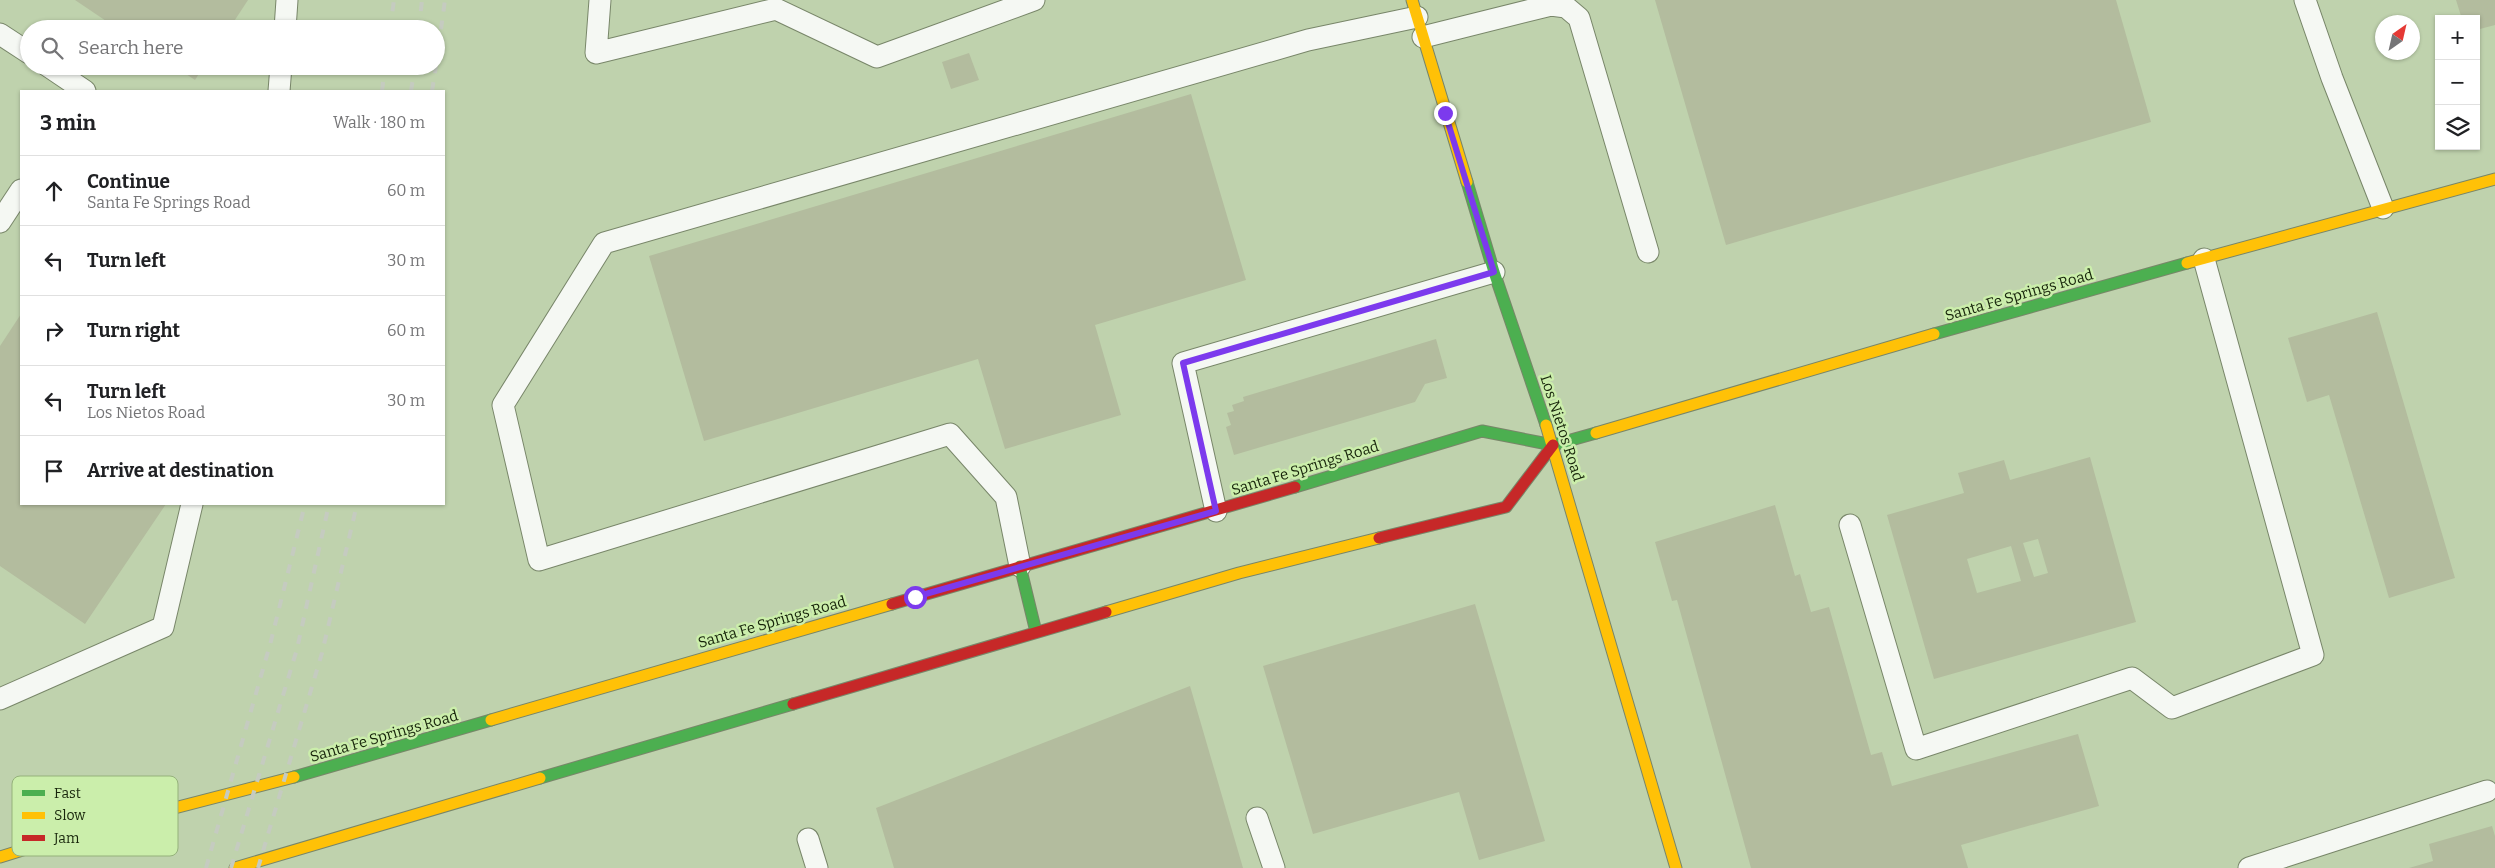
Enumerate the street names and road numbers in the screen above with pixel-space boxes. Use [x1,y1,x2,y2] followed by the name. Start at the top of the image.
[1943,265,2095,325] street label: Santa Fe Springs Road
[1536,373,1588,484] street label: Los Nietos Road
[1229,437,1381,499] street label: Santa Fe Springs Road
[696,592,848,652] street label: Santa Fe Springs Road
[308,706,460,766] street label: Santa Fe Springs Road

